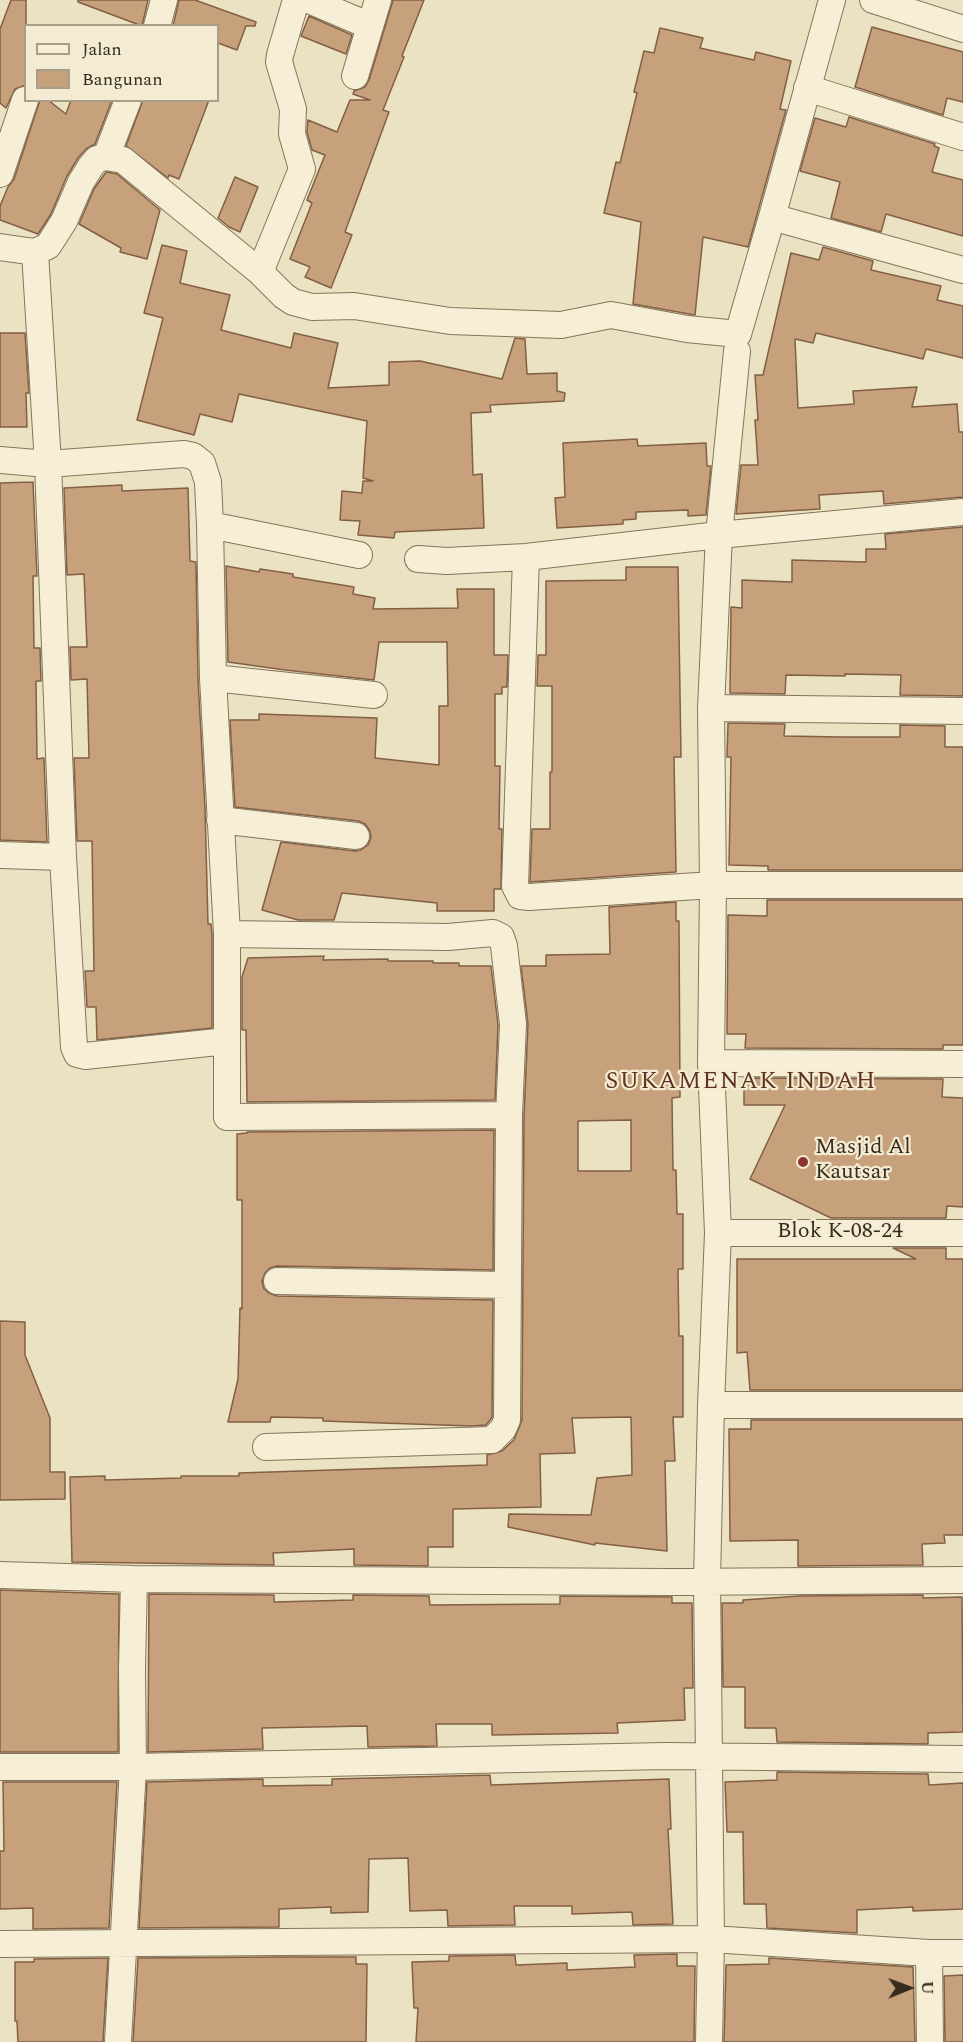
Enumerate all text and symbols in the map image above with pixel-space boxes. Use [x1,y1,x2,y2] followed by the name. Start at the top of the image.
[24,24,219,102] legend
[82,36,122,63] text: Jalan
[82,66,163,93] text: Bangunan
[605,1069,877,1097] district label: SUKAMENAK INDAH
[815,1136,911,1188] place label: Masjid Al Kautsar
[796,1155,810,1169] marker: Masjid Al Kautsar
[777,1220,903,1246] street label: Blok K-08-24
[879,1958,939,2018] north arrow
[915,1981,939,1995] text: U

